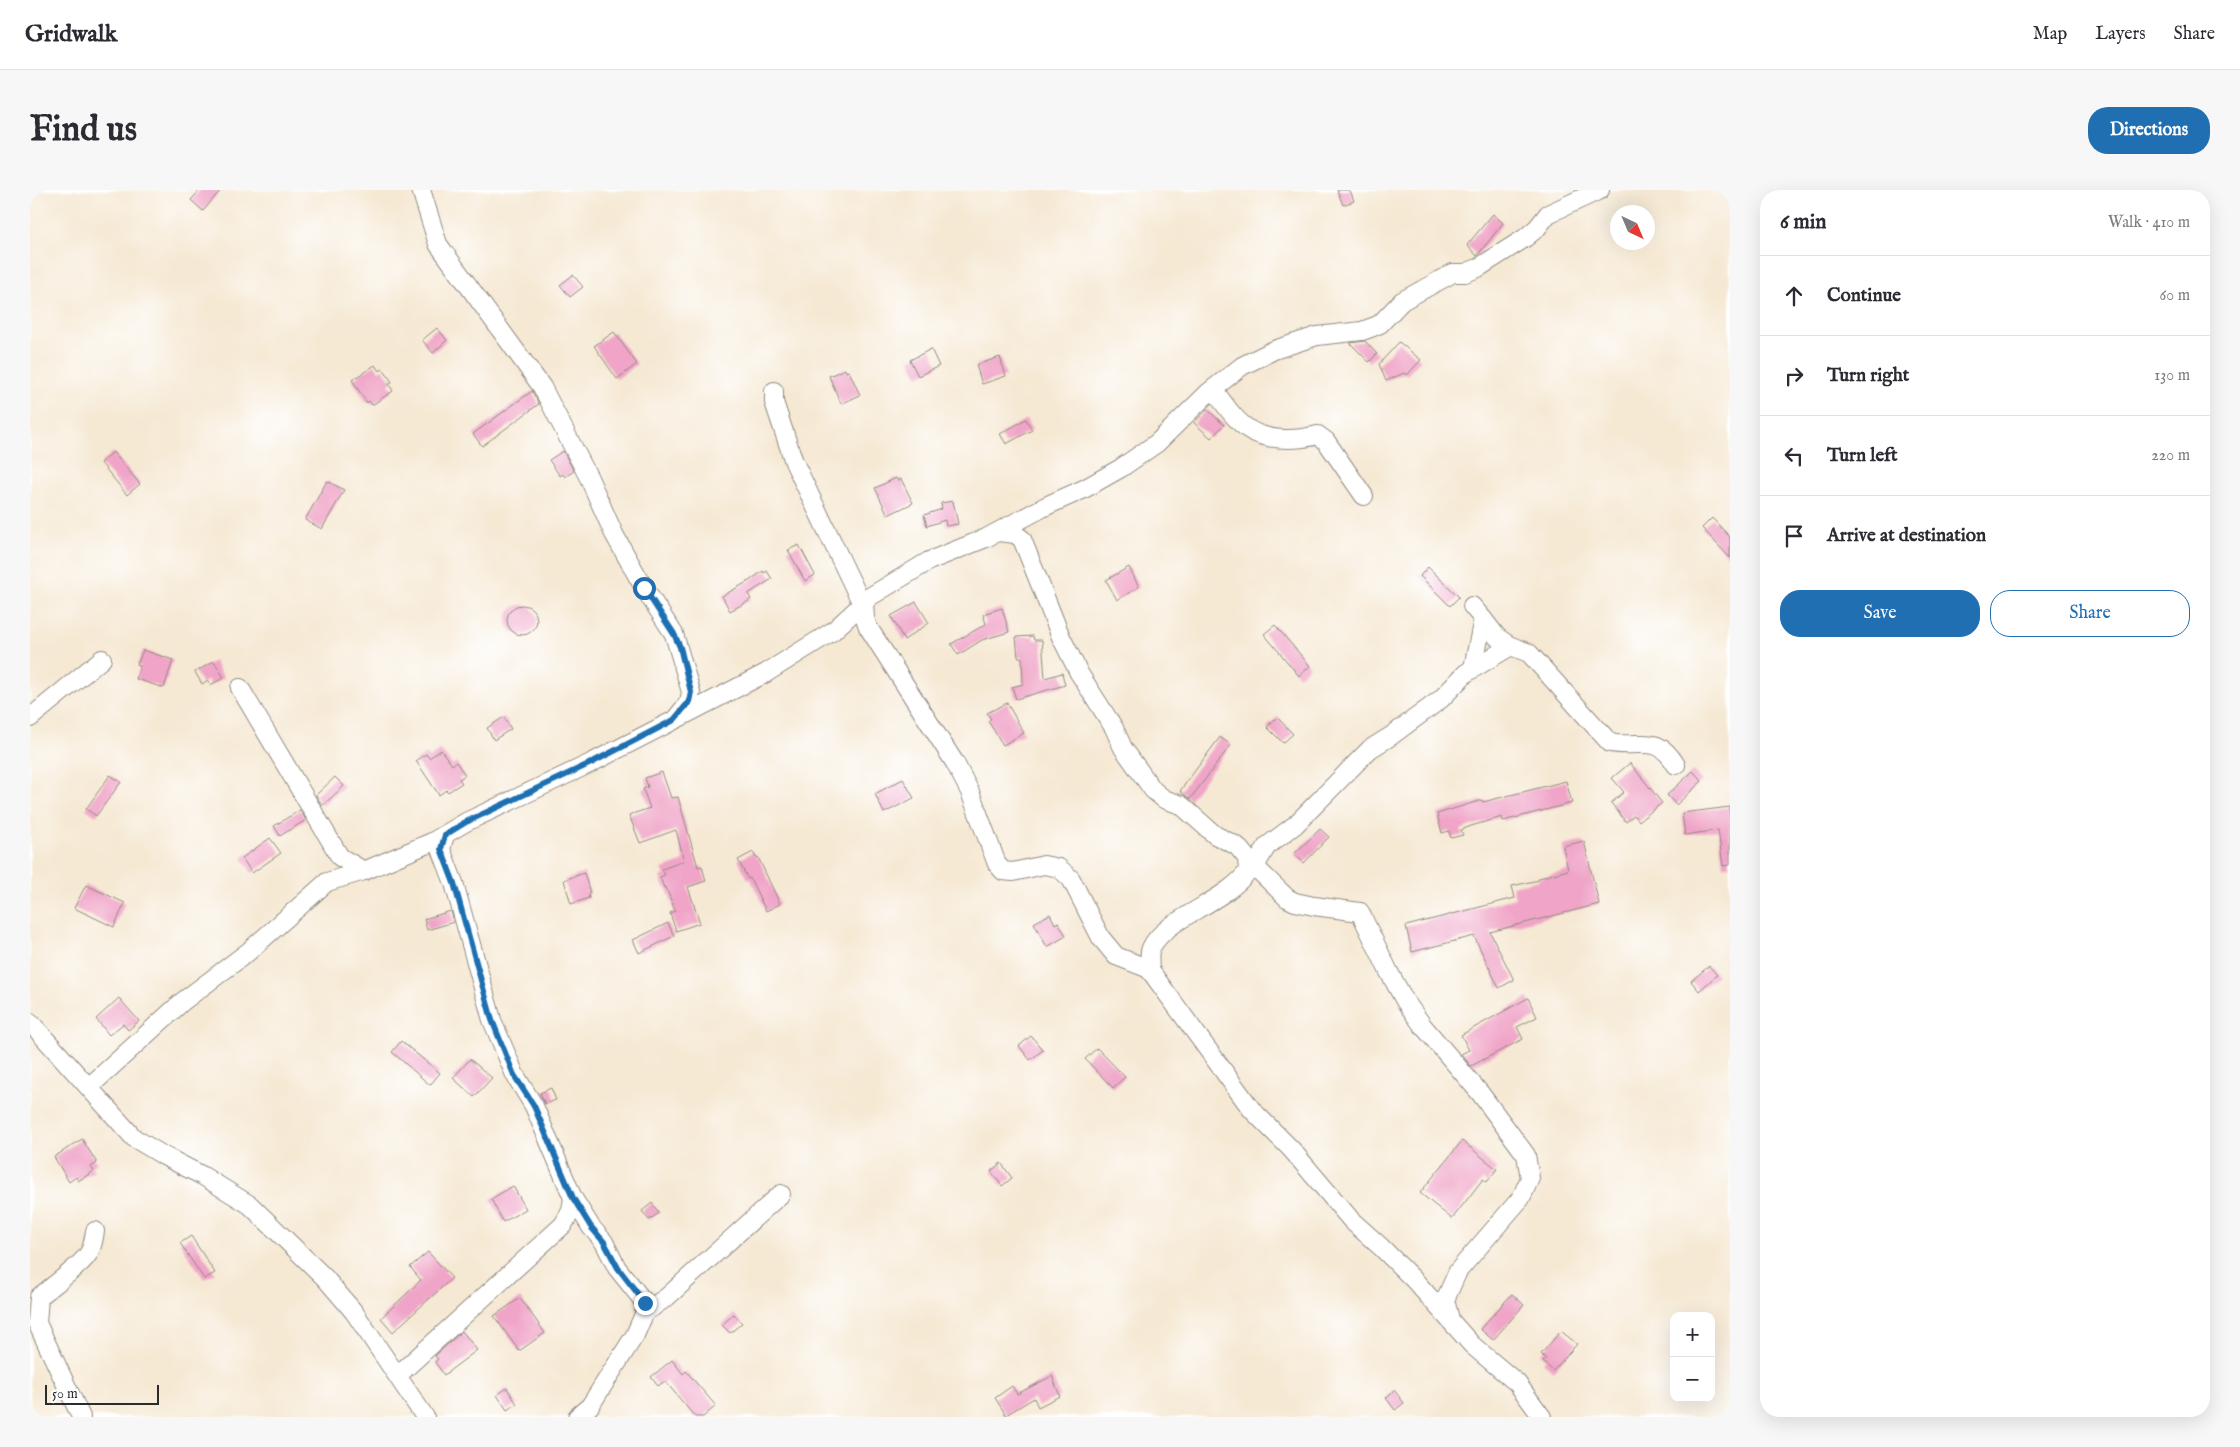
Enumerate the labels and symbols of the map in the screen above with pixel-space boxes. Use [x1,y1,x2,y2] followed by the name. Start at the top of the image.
[1610,205,1655,250] north arrow
[633,577,656,600] route start
[634,1292,657,1315] route end
[45,1382,159,1405] scale bar

